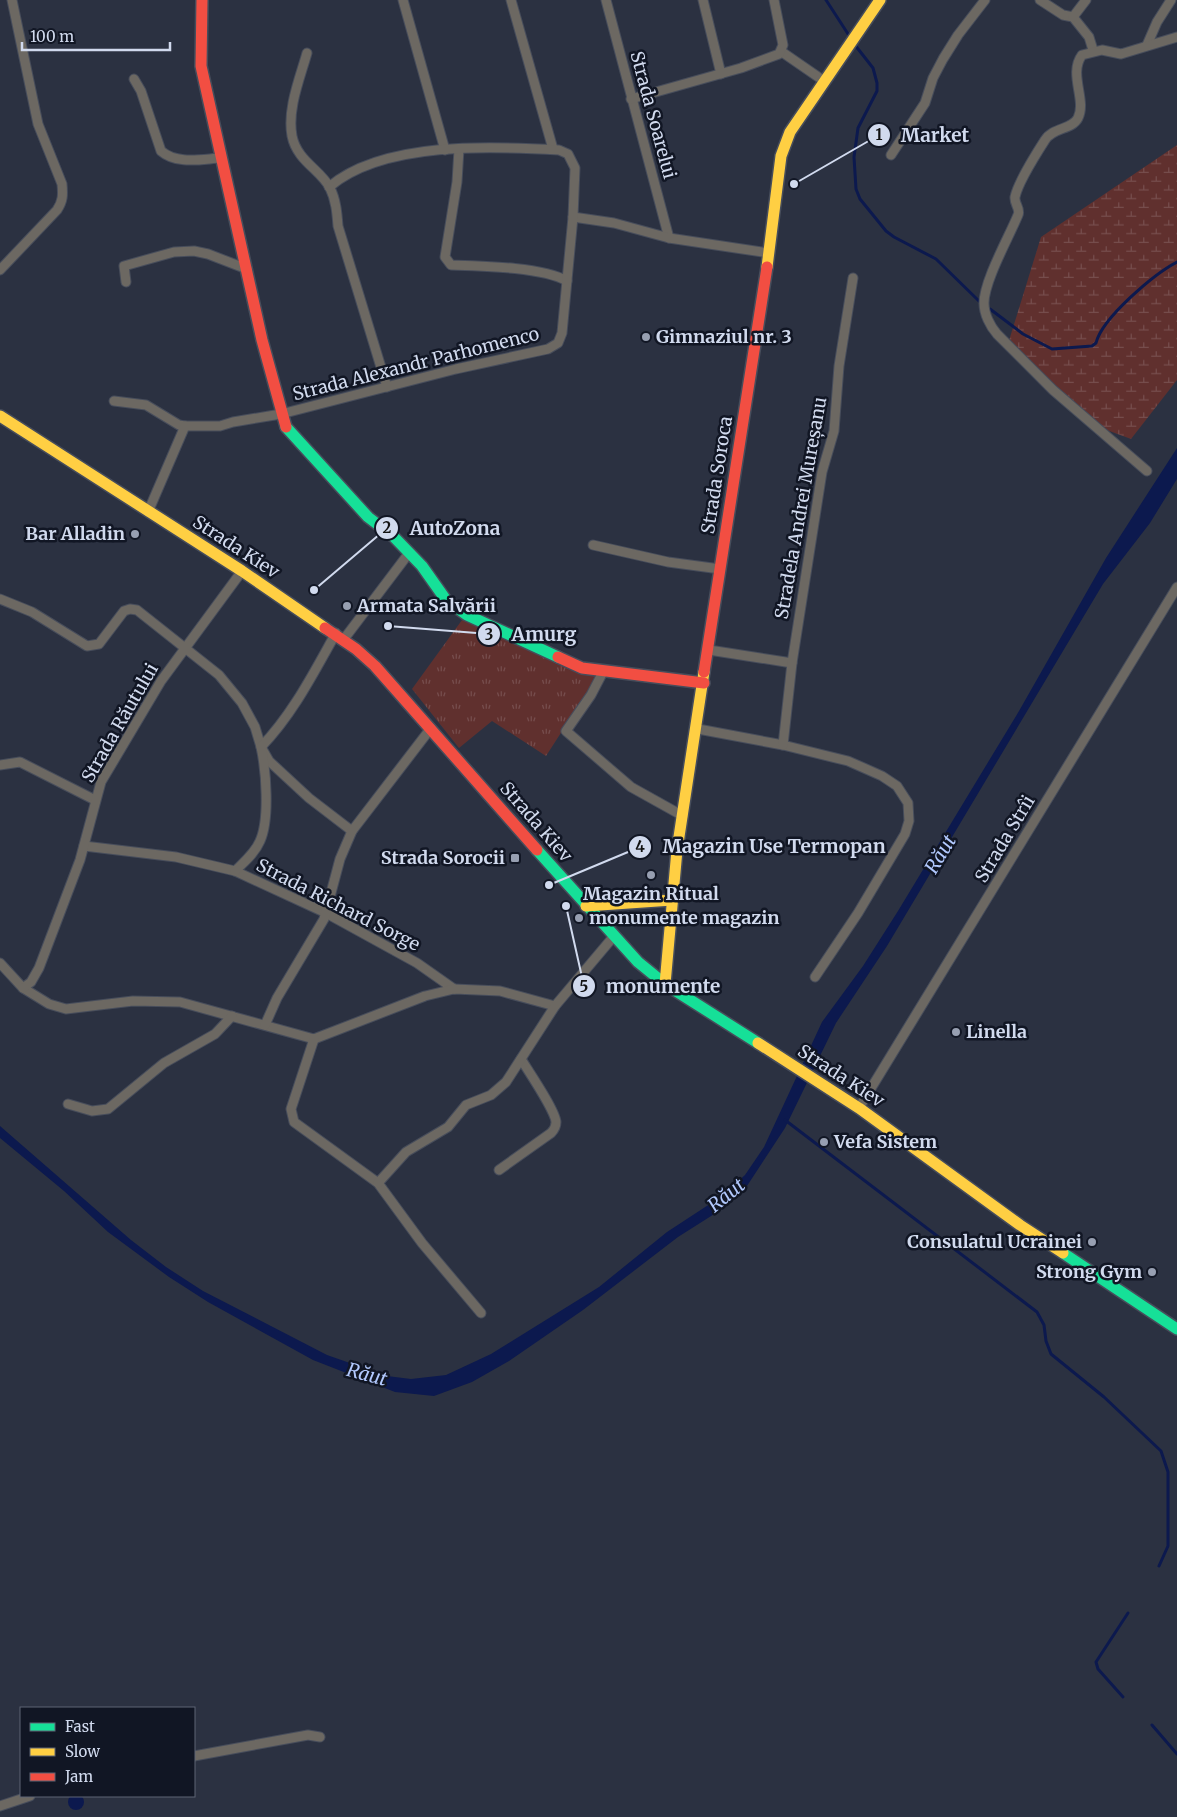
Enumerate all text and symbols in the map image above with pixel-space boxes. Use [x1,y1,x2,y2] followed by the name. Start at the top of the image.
[22,20,170,52] scale bar
[30,27,74,46] text: 100 m
[625,49,682,181] street label: Strada Soarelui
[866,118,979,152] callout: Market
[901,123,969,147] text: Market
[876,125,883,144] text: 1
[290,322,542,405] street label: Strada Alexandr Parhomenco
[656,325,792,348] place label: Gimnaziul nr. 3
[640,331,652,343] marker: Gimnaziul nr. 3
[770,395,831,621] street label: Stradela Andrei Mureșanu
[696,414,737,535] street label: Strada Soroca
[189,510,285,584] street label: Strada Kiev
[374,511,510,545] callout: AutoZona
[409,516,501,540] text: AutoZona
[383,518,392,537] text: 2
[25,522,125,545] place label: Bar Alladin
[129,528,141,540] marker: Bar Alladin
[356,594,496,617] place label: Armata Salvării
[341,600,353,612] marker: Armata Salvării
[476,617,586,651] callout: Amurg
[511,622,577,646] text: Amurg
[485,625,493,644] text: 3
[76,659,163,787] street label: Strada Răutului
[495,777,578,867] street label: Strada Kiev
[970,791,1040,887] street label: Strada Strîi
[627,830,895,864] callout: Magazin Use Termopan
[919,830,961,878] water label: Răut
[662,834,886,858] text: Magazin Use Termopan
[635,837,645,856] text: 4
[381,846,505,869] place label: Strada Sorocii
[509,852,521,864] marker: Strada Sorocii
[252,853,424,956] street label: Strada Richard Sorge
[645,869,657,881] marker: Magazin Ritual
[583,882,719,905] place label: Magazin Ritual
[589,906,780,929] place label: monumente magazin
[573,912,585,924] marker: monumente magazin
[571,969,731,1003] callout: monumente
[606,974,720,998] text: monumente
[580,977,588,996] text: 5
[966,1020,1027,1043] place label: Linella
[950,1026,962,1038] marker: Linella
[794,1039,890,1113] street label: Strada Kiev
[833,1130,937,1153] place label: Vefa Sistem
[818,1136,830,1148] marker: Vefa Sistem
[703,1173,750,1217] water label: Răut
[907,1230,1082,1253] place label: Consulatul Ucrainei
[1086,1236,1098,1248] marker: Consulatul Ucrainei
[1036,1260,1142,1283] place label: Strong Gym
[1146,1266,1158,1278] marker: Strong Gym
[344,1357,390,1391] water label: Răut
[20,1707,195,1797] legend
[65,1717,95,1736] text: Fast
[65,1742,100,1761] text: Slow
[64,1767,93,1786] text: Jam

